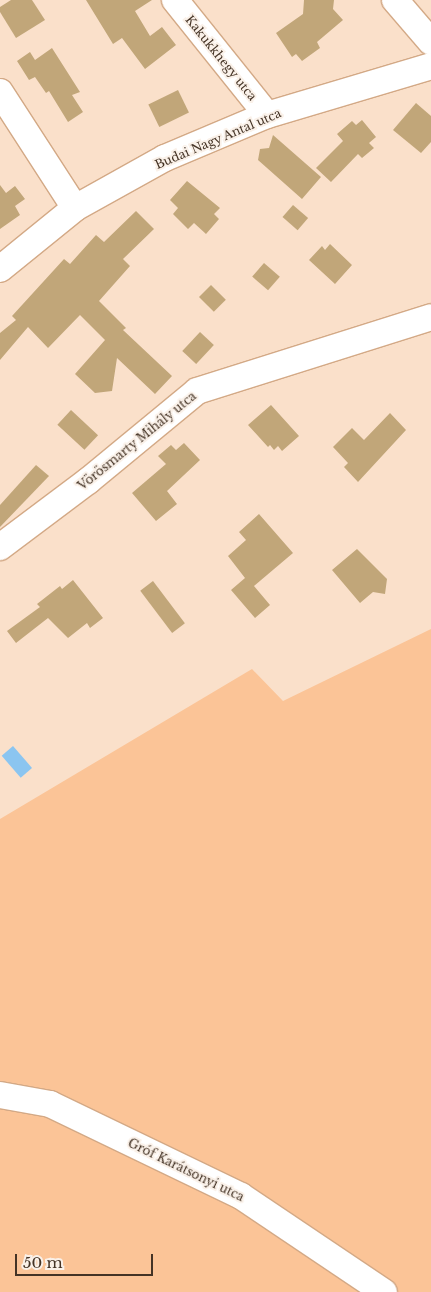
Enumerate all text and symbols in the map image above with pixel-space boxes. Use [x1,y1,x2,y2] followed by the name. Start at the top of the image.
[182,13,260,103] street label: Kakukkhegy utca
[152,106,284,172] street label: Budai Nagy Antal utca
[75,389,199,493] street label: Vörösmarty Mihály utca
[126,1136,246,1204] street label: Gróf Karátsonyi utca
[18,1244,155,1276] scale bar
[23,1253,63,1272] text: 50 m

